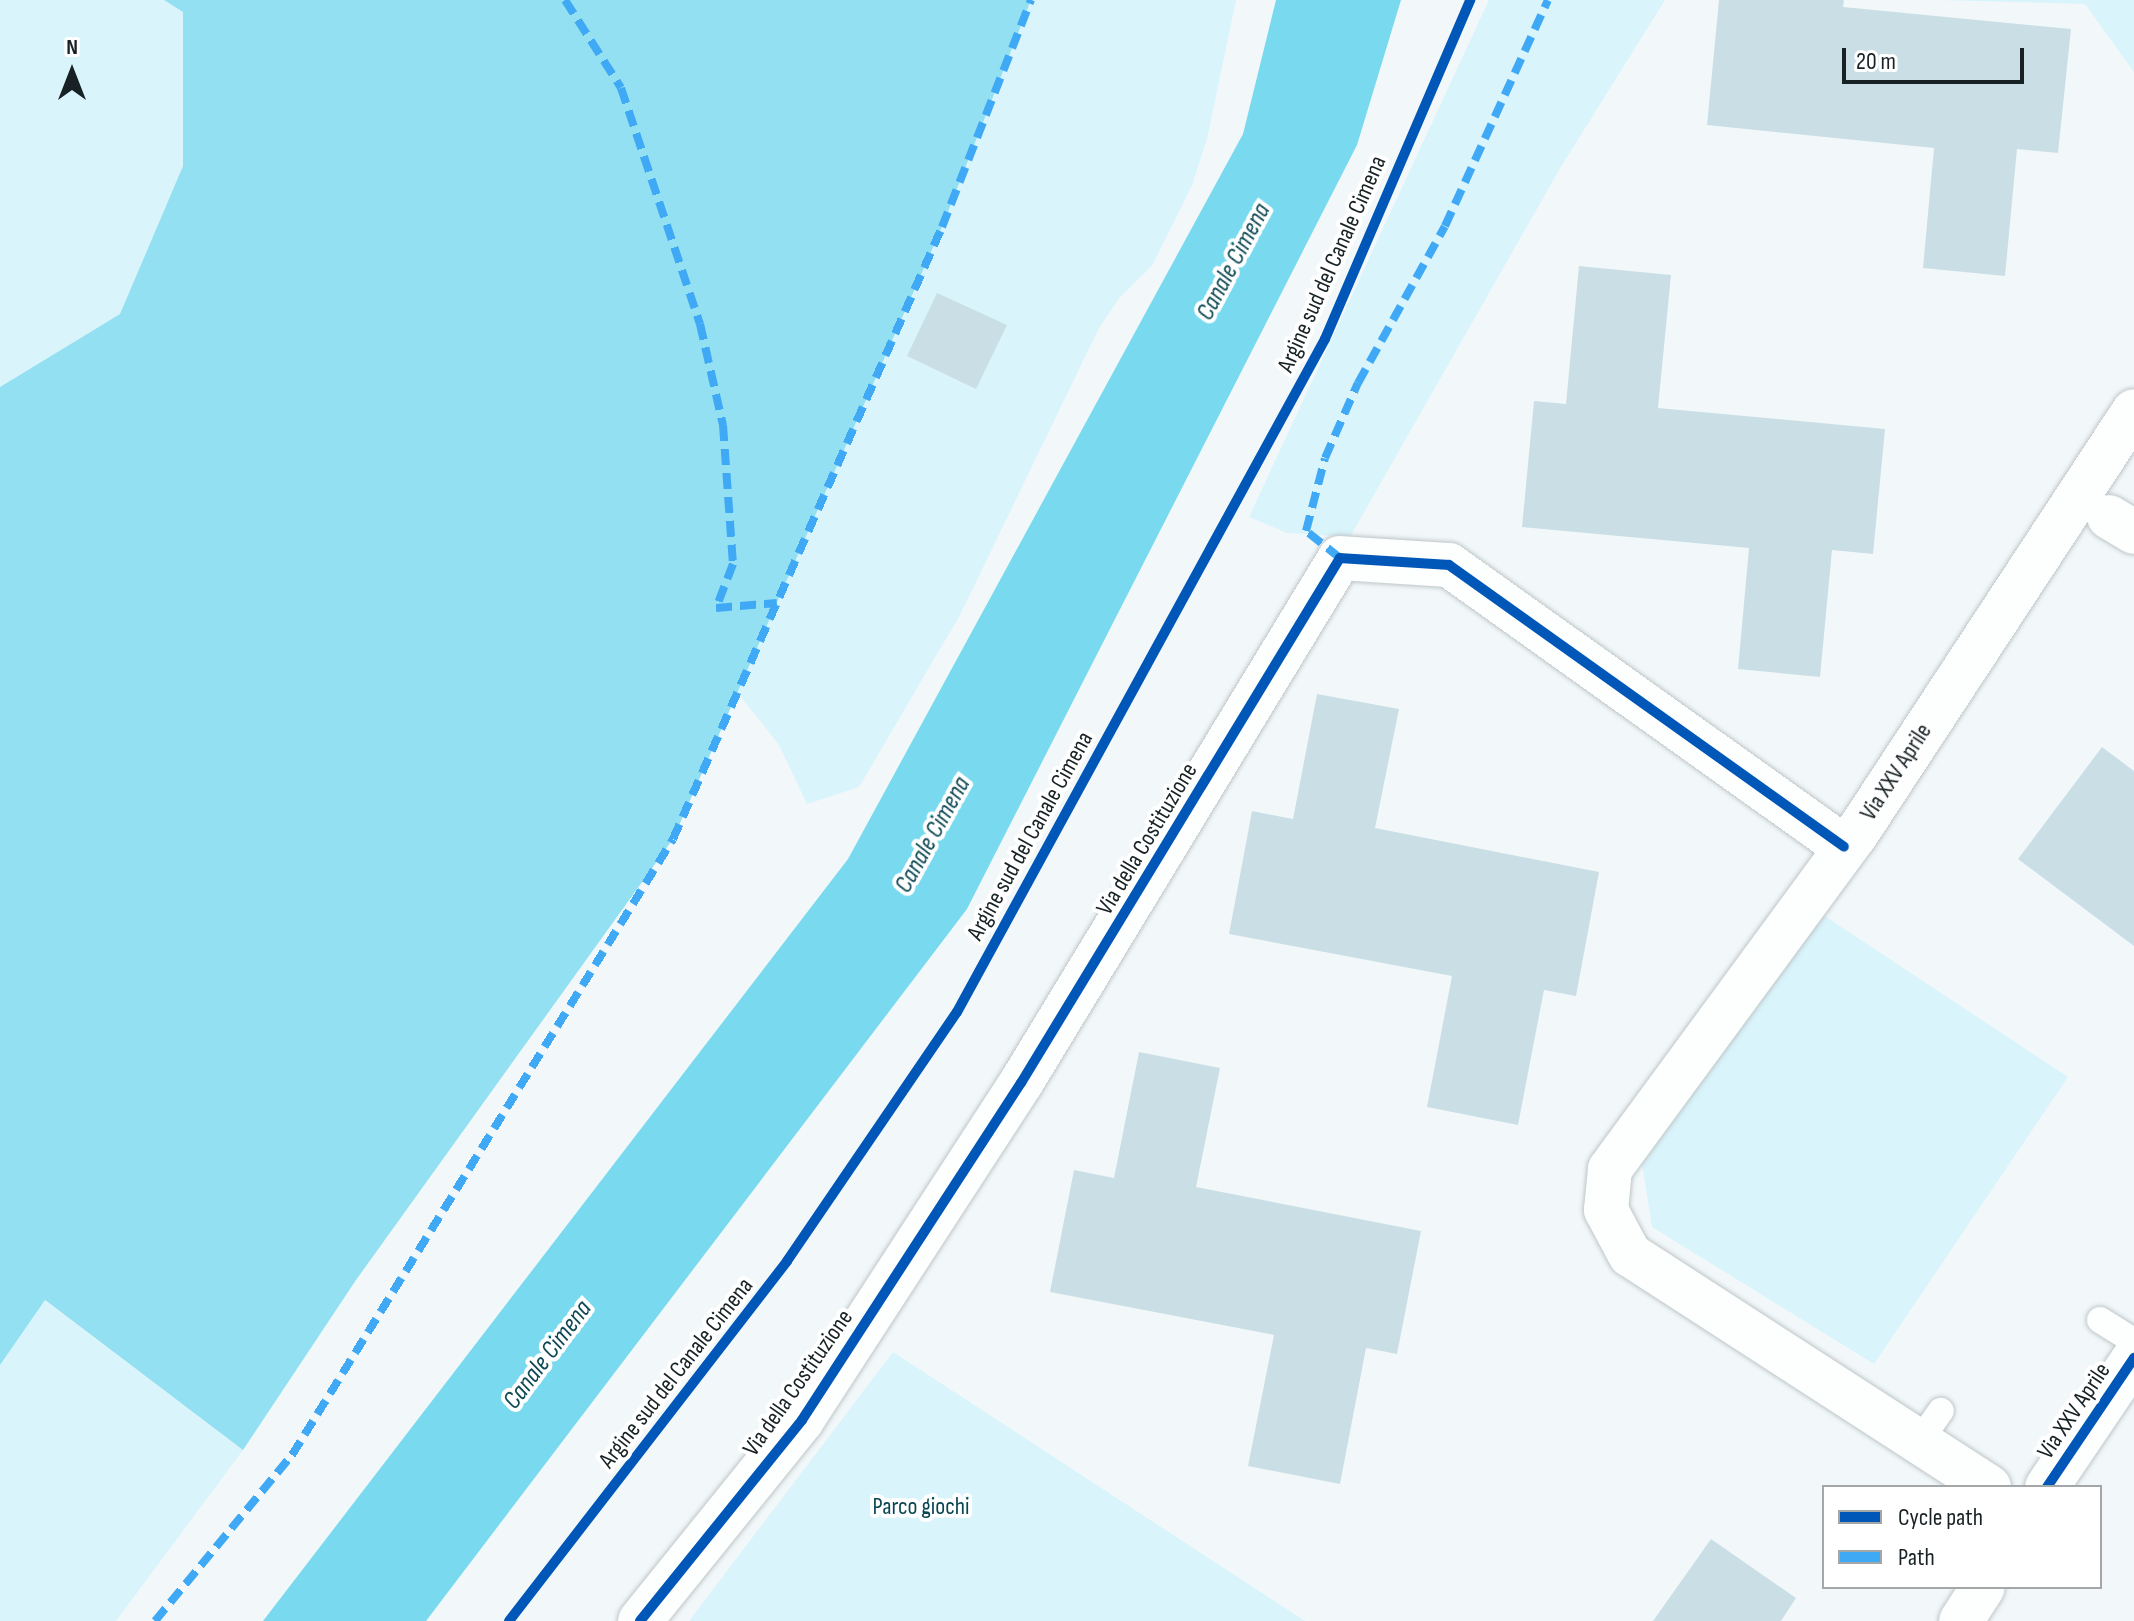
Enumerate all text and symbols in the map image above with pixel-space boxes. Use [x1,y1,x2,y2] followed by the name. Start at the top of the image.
[32,32,112,112] north arrow
[1846,32,2028,82] scale bar
[66,34,78,61] text: N
[1856,47,1896,76] text: 20 m
[1271,151,1393,377] street label: Argine sud del Canale Cimena
[1190,198,1278,326] water label: Canale Cimena
[1854,718,1938,826] street label: Via XXV Aprile
[961,727,1099,945] street label: Argine sud del Canale Cimena
[1090,758,1204,920] street label: Via della Costituzione
[888,771,978,899] water label: Canale Cimena
[593,1272,759,1474] street label: Argine sud del Canale Cimena
[497,1294,599,1416] water label: Canale Cimena
[737,1304,859,1462] street label: Via della Costituzione
[2031,1357,2117,1465] street label: Via XXV Aprile
[1822,1485,2102,1589] legend
[872,1493,970,1521] park label: Parco giochi
[1898,1503,1983,1532] text: Cycle path
[1898,1543,1935,1572] text: Path

